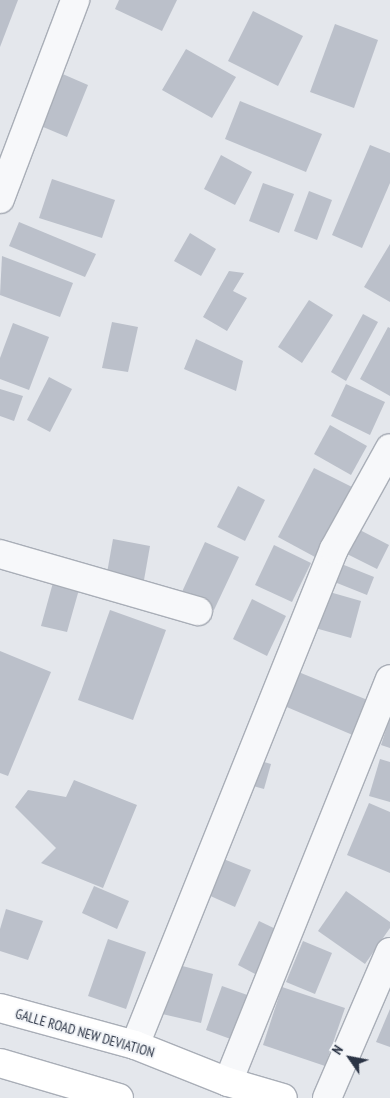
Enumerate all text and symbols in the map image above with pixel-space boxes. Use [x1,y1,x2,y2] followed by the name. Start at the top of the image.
[13,1005,157,1061] street label: GALLE ROAD NEW DEVIATION
[325,1033,375,1083] north arrow
[328,1042,347,1058] text: N

